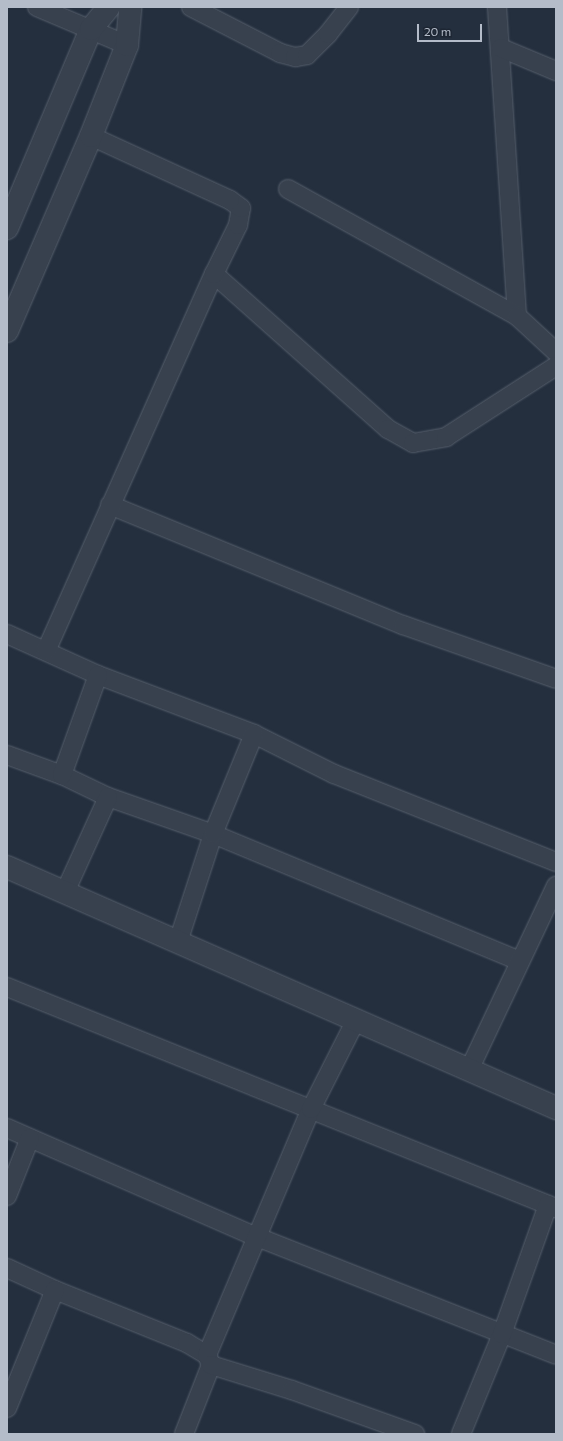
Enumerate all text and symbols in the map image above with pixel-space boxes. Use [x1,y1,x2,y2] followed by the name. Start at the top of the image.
[419,16,484,42] scale bar
[424,24,451,38] text: 20 m

